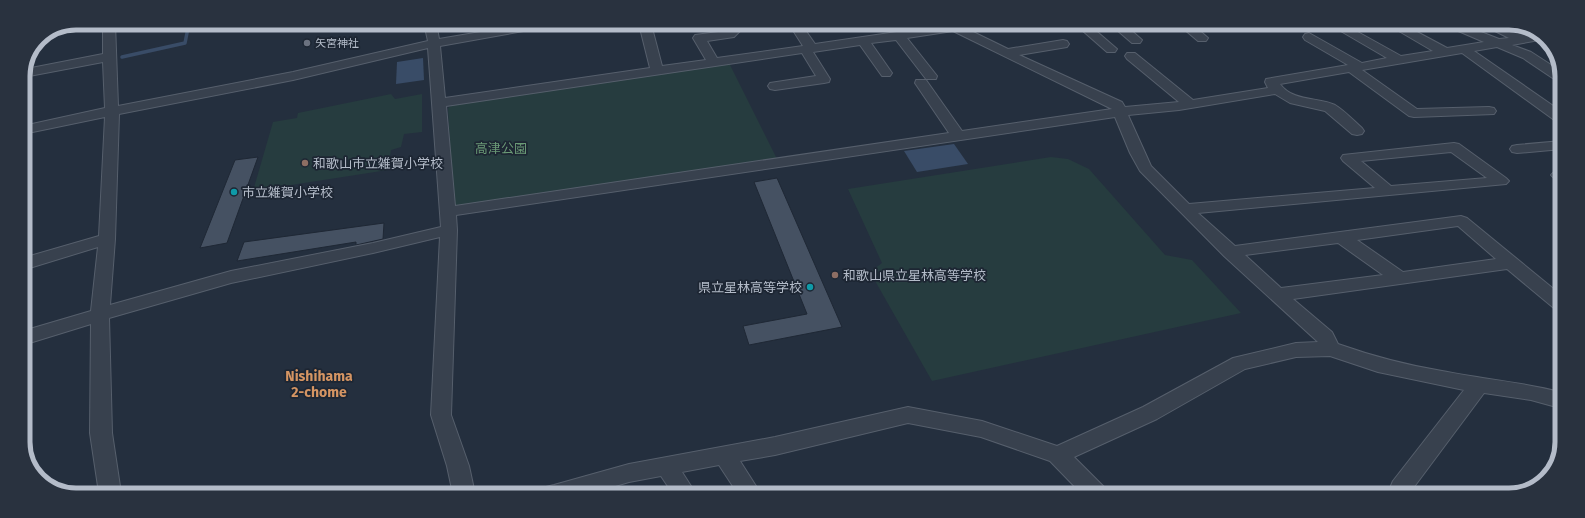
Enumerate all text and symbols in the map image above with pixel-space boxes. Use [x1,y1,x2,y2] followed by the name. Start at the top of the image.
[315,37,359,50] place label: 矢宮神社
[302,38,312,48] marker: 矢宮神社
[475,141,527,156] park label: 高津公園
[313,156,443,171] place label: 和歌山市立雑賀小学校
[300,158,310,168] marker: 和歌山市立雑賀小学校
[242,185,333,200] place label: 市立雑賀小学校
[229,187,239,197] marker: 市立雑賀小学校
[843,268,986,283] place label: 和歌山県立星林高等学校
[830,270,840,280] marker: 和歌山県立星林高等学校
[698,280,802,295] place label: 県立星林高等学校
[805,282,815,292] marker: 県立星林高等学校
[285,368,353,401] district label: Nishihama 2-chome

